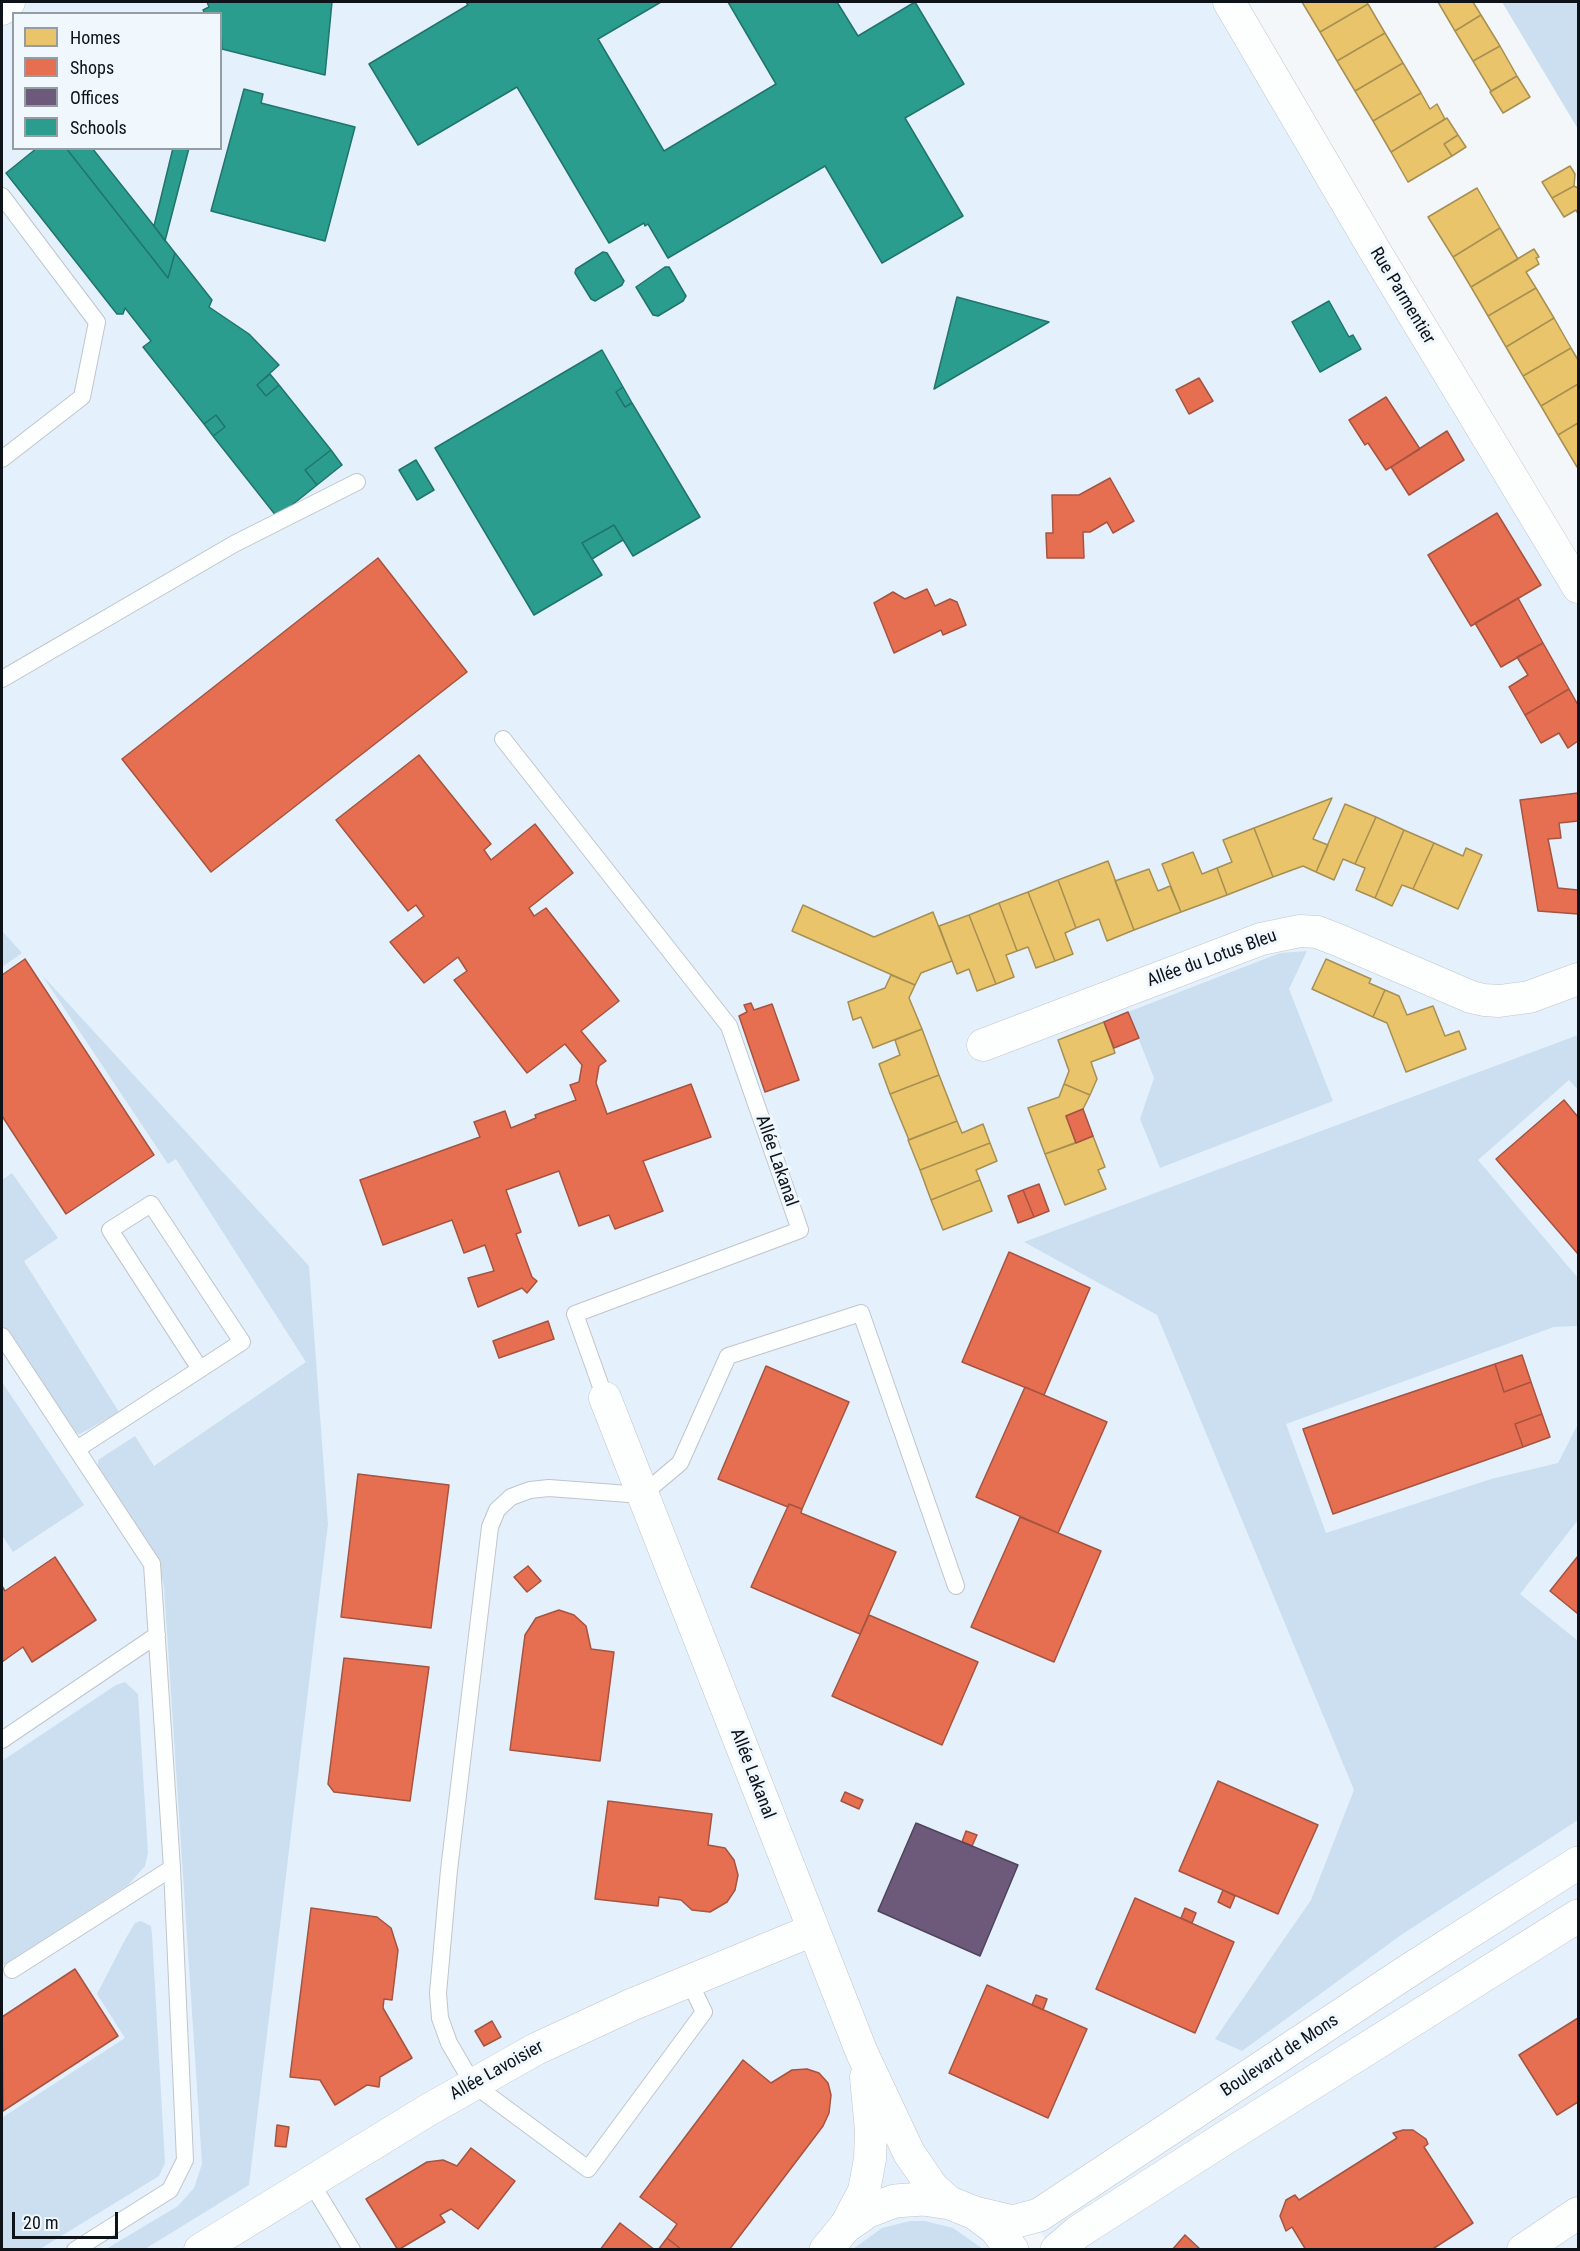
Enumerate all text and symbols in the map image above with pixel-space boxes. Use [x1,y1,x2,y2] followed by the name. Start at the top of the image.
[12,12,222,150] legend
[70,27,120,48] text: Homes
[70,57,114,78] text: Shops
[70,87,119,108] text: Offices
[70,117,127,138] text: Schools
[1365,244,1439,348] street label: Rue Parmentier
[1144,926,1280,992] street label: Allée du Lotus Bleu
[750,1113,802,1209] street label: Allée Lakanal
[725,1726,779,1822] street label: Allée Lakanal
[1217,2010,1343,2102] street label: Boulevard de Mons
[446,2036,548,2106] street label: Allée Lavoisier
[15,2200,122,2238] scale bar
[23,2212,58,2233] text: 20 m

